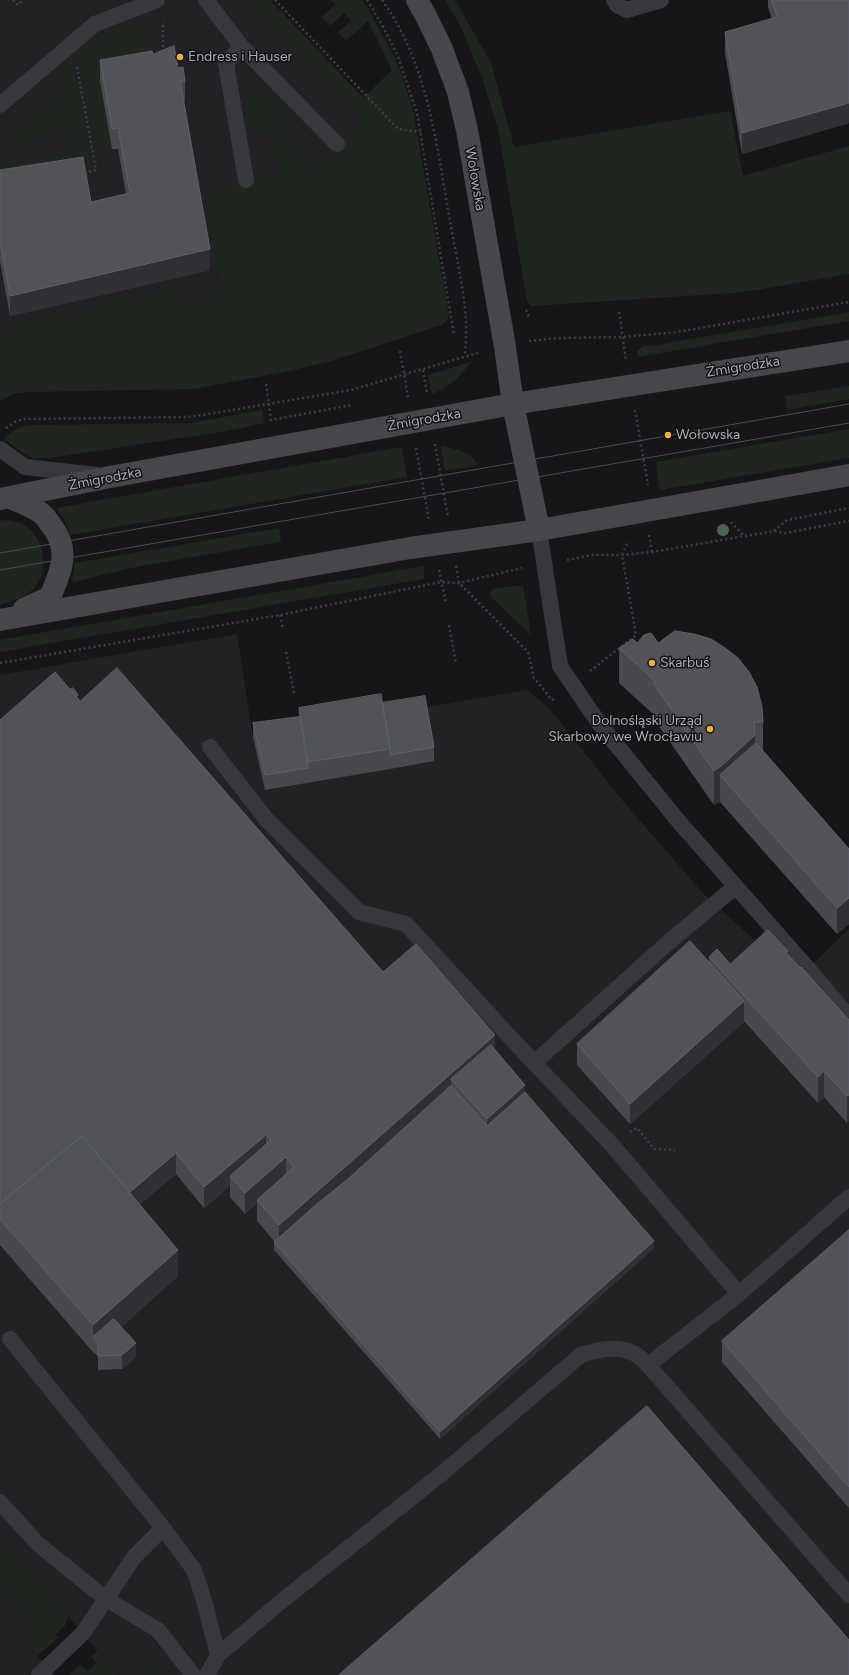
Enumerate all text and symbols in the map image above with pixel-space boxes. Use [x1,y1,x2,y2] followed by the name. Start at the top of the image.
[188,49,292,65] place label: Endress i Hauser
[175,52,185,62] marker: Endress i Hauser
[461,146,489,212] street label: Wołowska
[705,353,781,381] street label: Żmigrodzka
[386,405,462,435] street label: Żmigrodzka
[676,427,740,443] place label: Wołowska
[663,430,673,440] marker: Wołowska
[67,464,143,494] street label: Żmigrodzka
[660,655,710,671] place label: Skarbuś
[647,658,657,668] marker: Skarbuś
[548,713,702,746] place label: Dolnośląski Urząd Skarbowy we Wrocławiu
[705,724,715,734] marker: Dolnośląski Urząd Skarbowy we Wrocławiu

